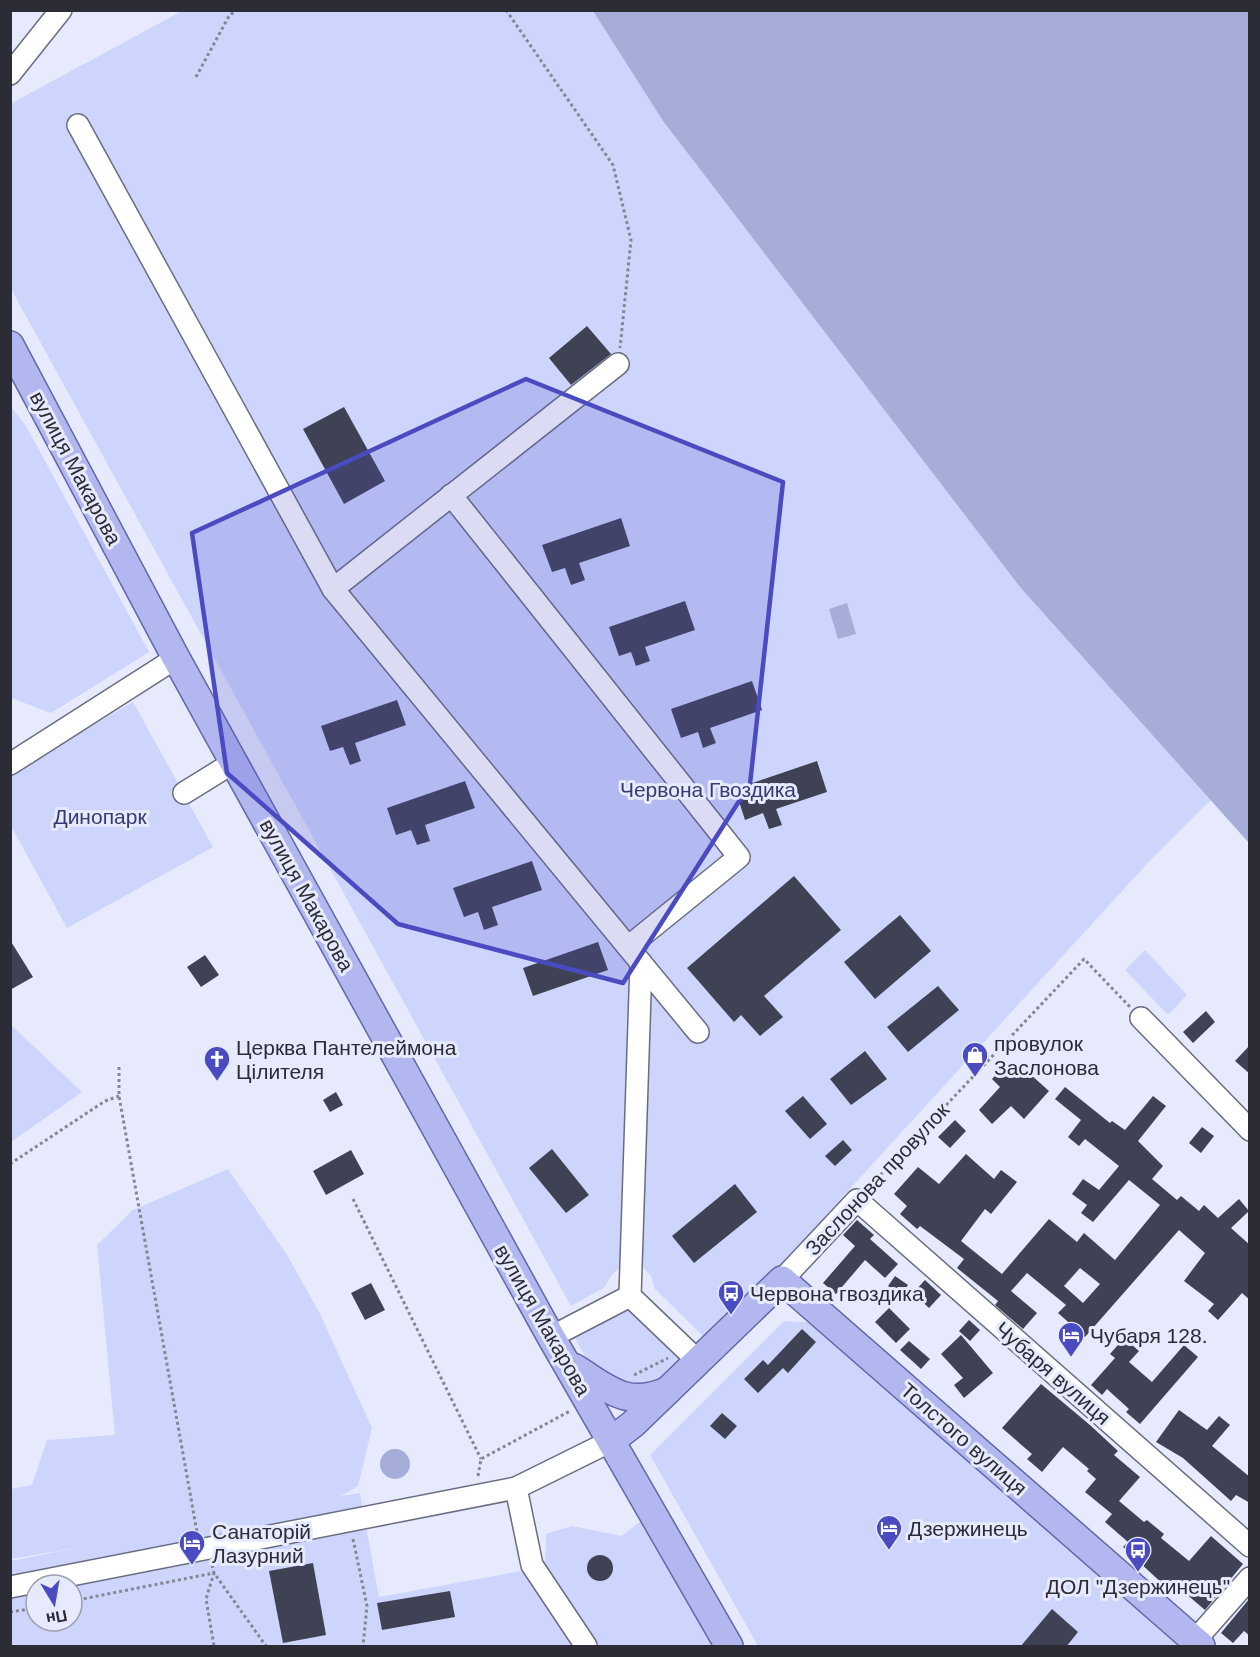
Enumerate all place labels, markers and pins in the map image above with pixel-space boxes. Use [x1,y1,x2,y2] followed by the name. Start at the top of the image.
[994,1032,1099,1079] place label: провулок Заслонова
[236,1036,457,1083] place label: Церква Пантелеймона Цілителя
[960,1040,990,1078] shop icon: провулок Заслонова
[202,1044,232,1082] church icon: Церква Пантелеймона Цілителя
[716,1278,746,1316] bus stop icon: Червона гвоздика
[750,1282,924,1305] place label: Червона гвоздика
[1056,1320,1086,1358] hotel icon: Чубаря 128.
[1090,1324,1207,1347] place label: Чубаря 128.
[874,1513,904,1551] hotel icon: Дзержинець
[908,1517,1028,1540] place label: Дзержинець
[212,1520,311,1567] place label: Санаторій Лазурний
[177,1528,207,1566] hotel icon: Санаторій Лазурний
[1123,1535,1153,1573] bus stop icon: ДОЛ "Дзержинець"
[1046,1575,1230,1598] place label: ДОЛ "Дзержинець"

